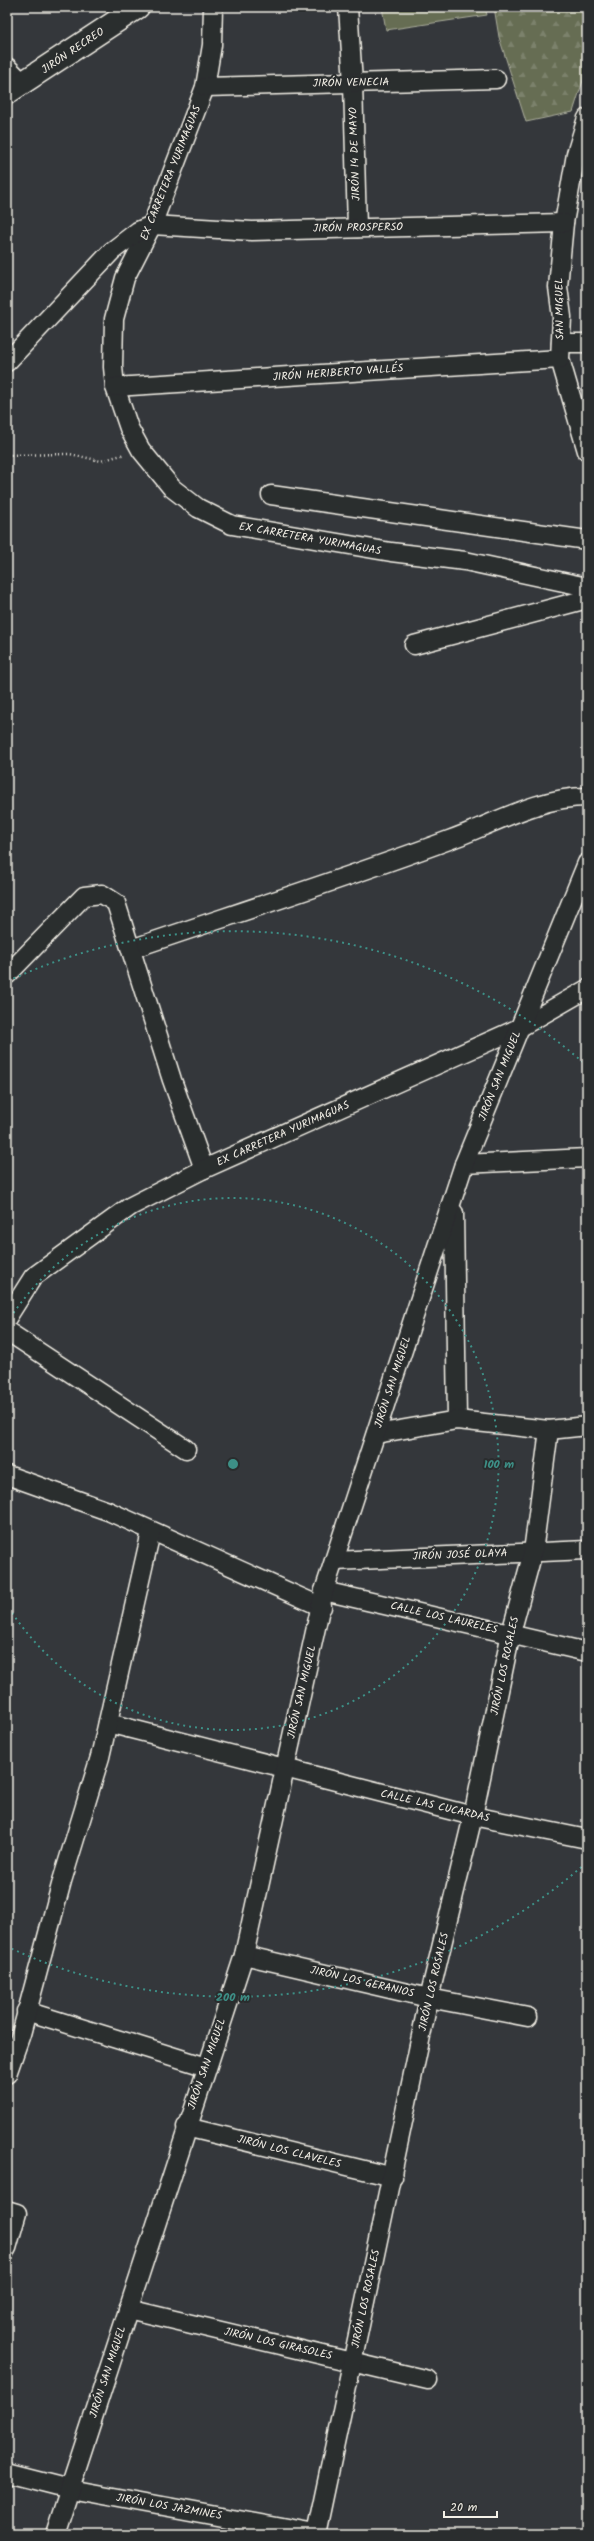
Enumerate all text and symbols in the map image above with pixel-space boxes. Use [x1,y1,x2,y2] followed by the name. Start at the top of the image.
[38,23,108,79] street label: JIRÓN RECREO
[313,73,390,93] street label: JIRÓN VENECIA
[136,103,206,243] street label: EX CARRETERA YURIMAGUAS
[344,107,366,201] street label: JIRÓN 14 DE MAYO
[313,218,403,238] street label: JIRÓN PROSPERSO
[550,278,570,340] street label: SAN MIGUEL
[272,359,404,387] street label: JIRÓN HERIBERTO VALLÉS
[238,518,383,560] street label: EX CARRETERA YURIMAGUAS
[474,1028,526,1124] street label: JIRÓN SAN MIGUEL
[214,1096,353,1172] street label: EX CARRETERA YURIMAGUAS
[370,1334,416,1430] street label: JIRÓN SAN MIGUEL
[484,1455,514,1474] text: 100 m
[226,1457,240,1471] centre of rings
[412,1544,508,1566] street label: JIRÓN JOSÉ OLAYA
[389,1597,500,1639] street label: CALLE LOS LAURELES
[486,1615,524,1717] street label: JIRÓN LOS ROSALES
[282,1643,322,1741] street label: JIRÓN SAN MIGUEL
[379,1785,492,1827] street label: CALLE LAS CUCARDAS
[414,1931,454,2033] street label: JIRÓN LOS ROSALES
[308,1961,416,2003] street label: JIRÓN LOS GERANIOS
[216,1988,250,2007] text: 200 m
[183,2016,231,2112] street label: JIRÓN SAN MIGUEL
[235,2130,343,2174] street label: JIRÓN LOS CLAVELES
[347,2248,385,2350] street label: JIRÓN LOS ROSALES
[222,2323,334,2365] street label: JIRÓN LOS GIRASOLES
[85,2324,131,2420] street label: JIRÓN SAN MIGUEL
[115,2489,223,2525] street label: JIRÓN LOS JAZMINES
[444,2493,497,2519] scale bar
[450,2498,478,2517] text: 20 m

